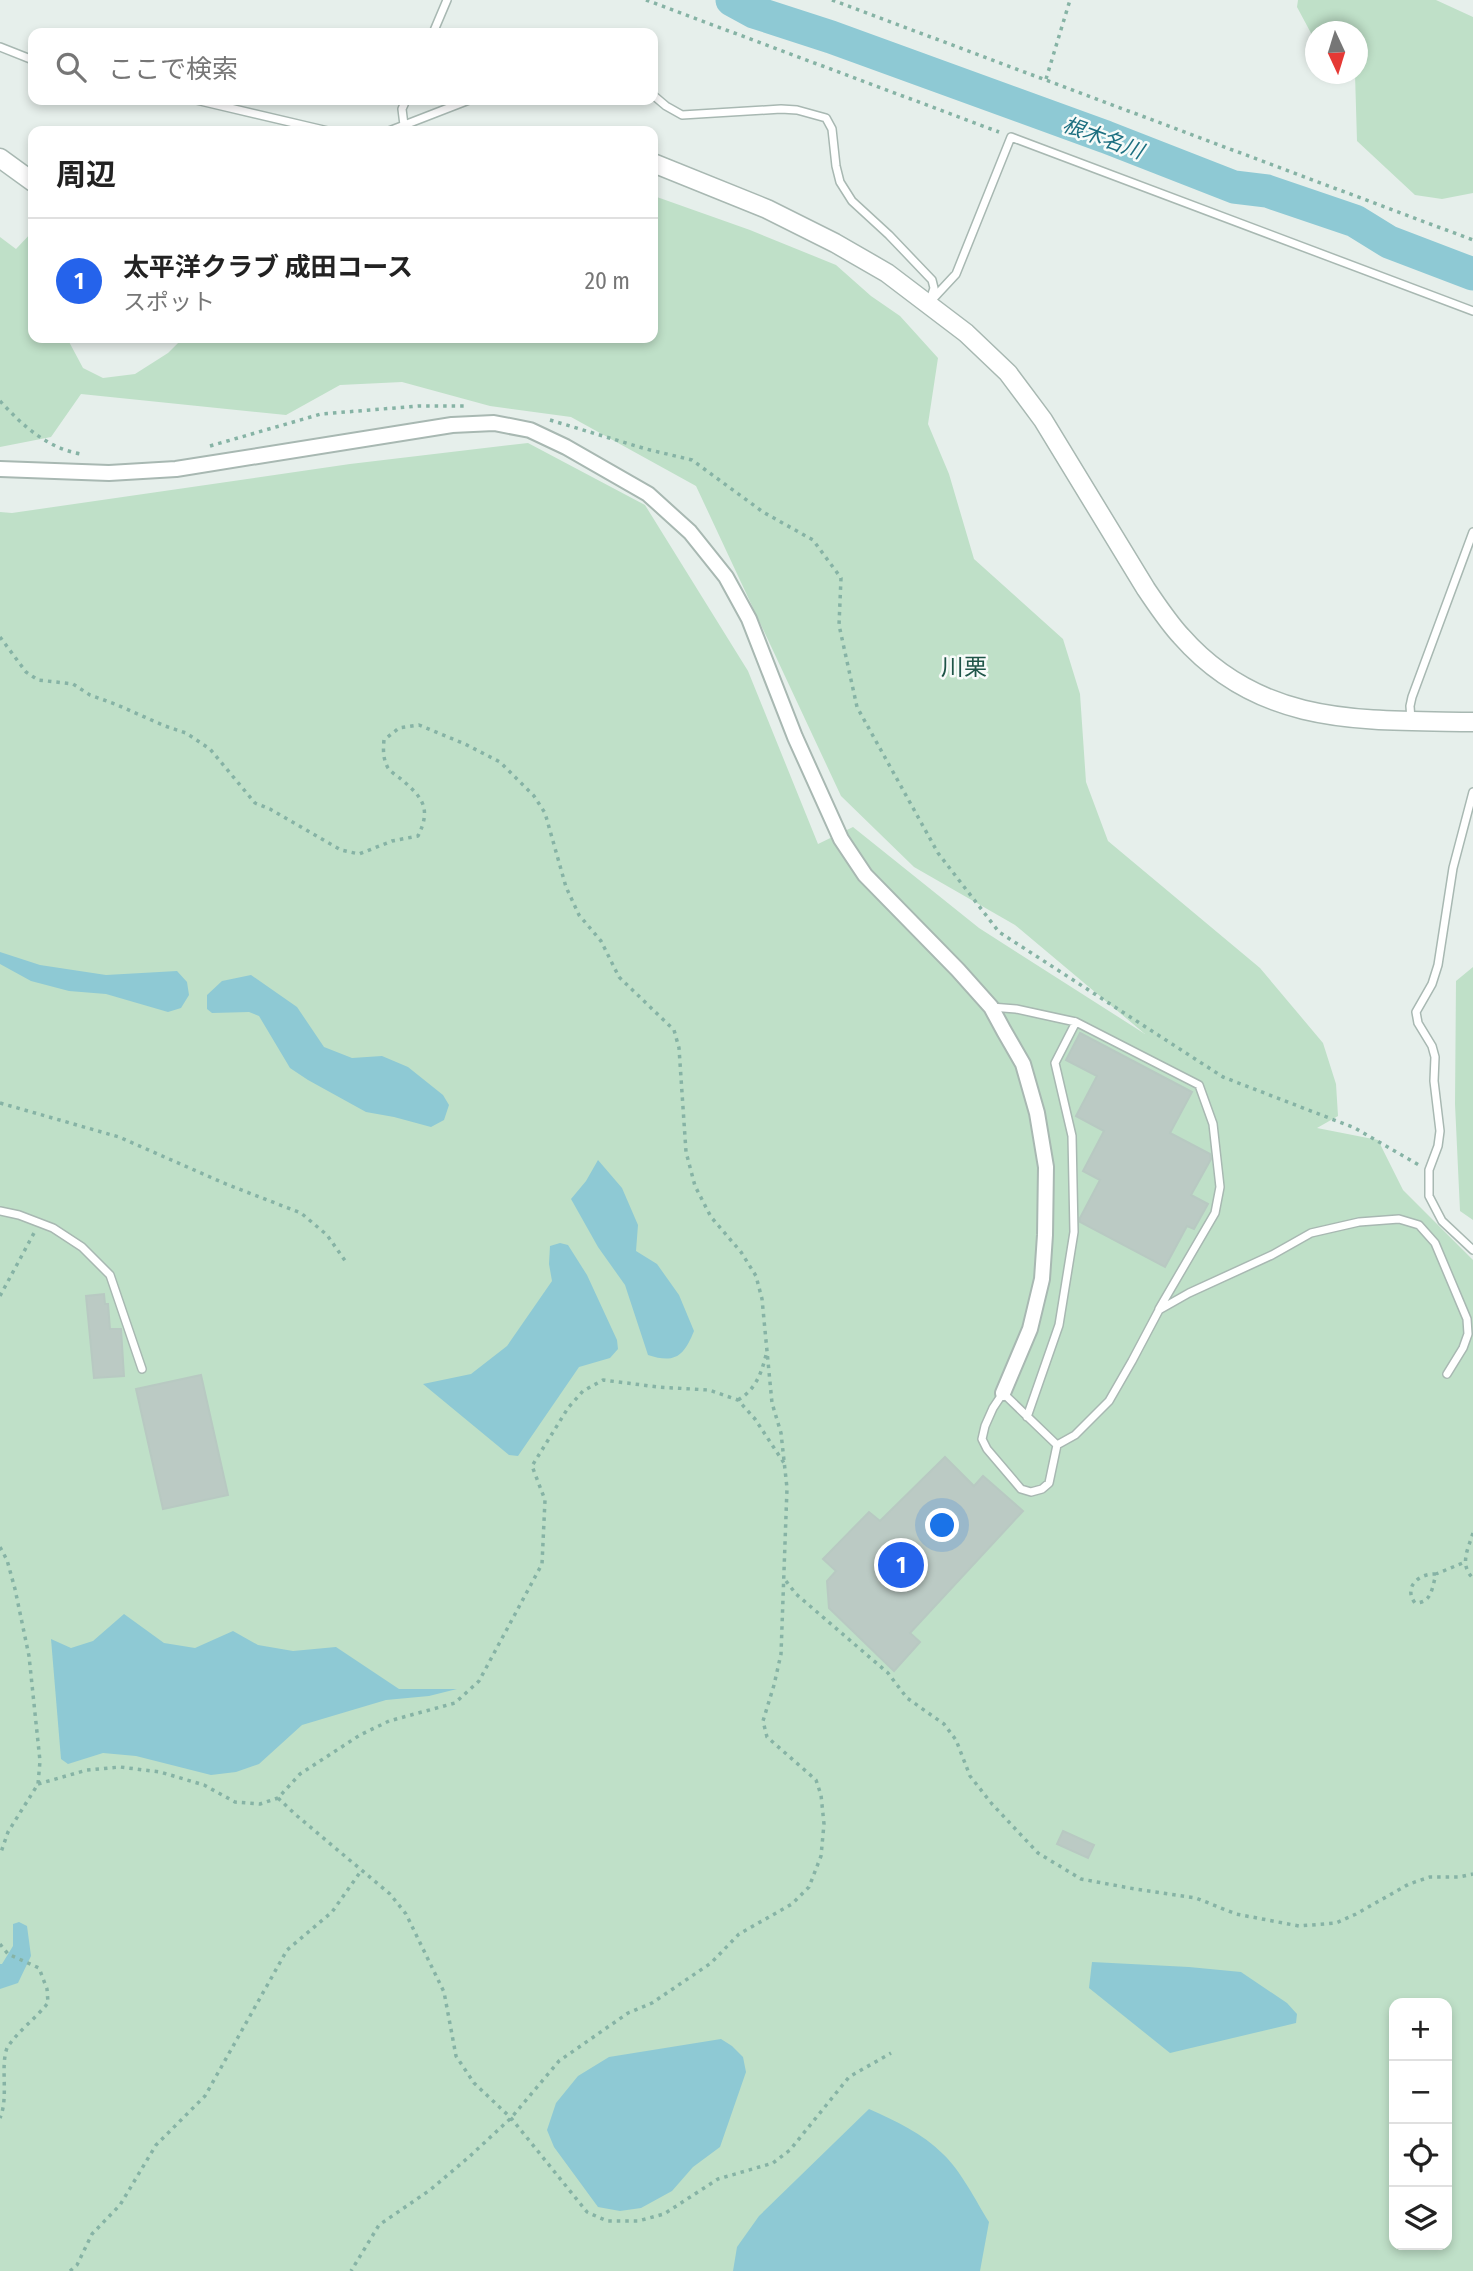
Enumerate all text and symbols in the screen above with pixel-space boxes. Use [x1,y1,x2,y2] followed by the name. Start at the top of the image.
[1305,21,1368,84] north arrow
[28,28,658,105] search box
[52,48,90,86] icon: search
[108,54,238,85] text: ここで検索
[1059,111,1149,165] water label: 根木名川
[56,157,116,193] text: 周辺
[123,252,413,283] text: 太平洋クラブ 成田コース
[74,267,84,295] text: 1
[585,267,630,295] text: 20 m
[123,288,215,316] text: スポット
[941,653,987,681] district label: 川栗
[925,1508,959,1542] your location
[878,1539,924,1591] pin: 1
[1389,1998,1452,2250] map controls
[1389,1998,1452,2061] button: +
[1389,2061,1452,2124] button: −
[1389,2124,1452,2187] button: locate
[1389,2187,1452,2250] button: layers

